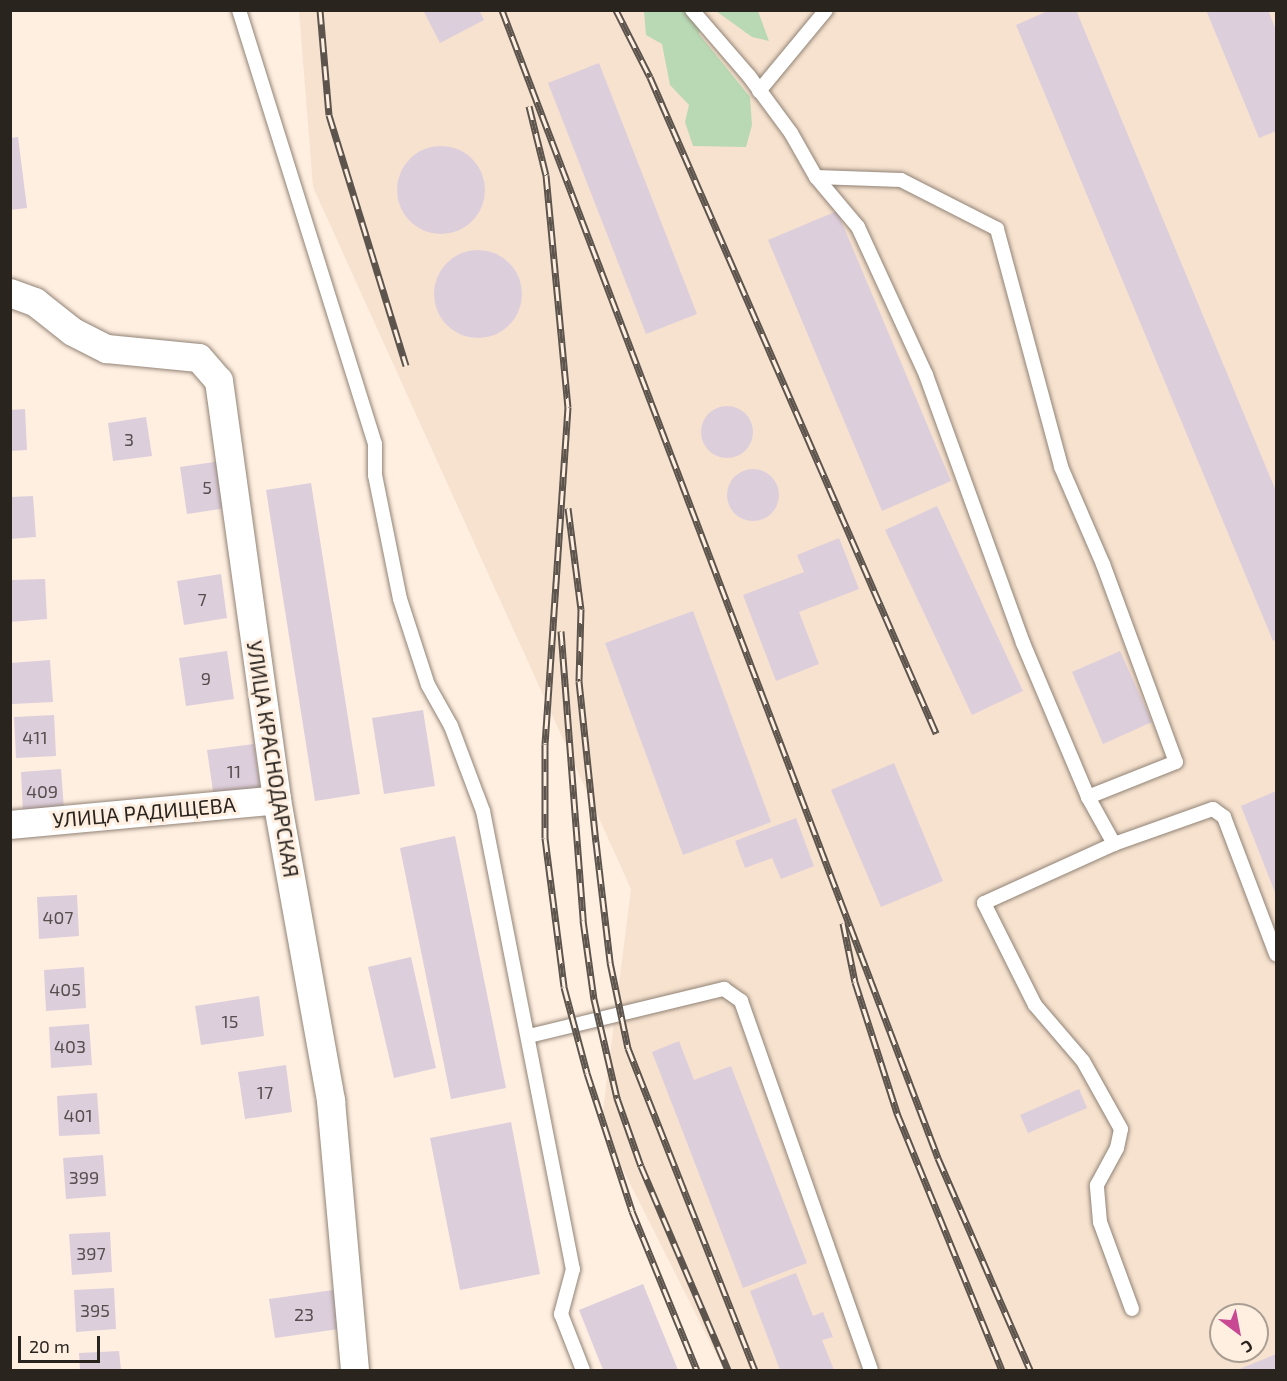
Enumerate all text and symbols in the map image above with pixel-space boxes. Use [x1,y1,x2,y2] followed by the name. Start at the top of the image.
[124,428,134,450] house number: 3
[202,476,212,498] house number: 5
[197,588,207,610] house number: 7
[242,639,304,879] street label: УЛИЦА КРАСНОДАРСКАЯ
[201,667,211,689] house number: 9
[22,726,48,748] house number: 411
[227,760,241,782] house number: 11
[26,780,58,802] house number: 409
[51,791,237,833] street label: УЛИЦА РАДИЩЕВА
[42,906,74,928] house number: 407
[49,978,81,1000] house number: 405
[222,1010,238,1032] house number: 15
[54,1035,86,1057] house number: 403
[257,1081,273,1103] house number: 17
[63,1104,93,1126] house number: 401
[69,1166,99,1188] house number: 399
[76,1242,106,1264] house number: 397
[80,1299,110,1321] house number: 395
[294,1303,314,1325] house number: 23
[1209,1303,1269,1363] north arrow
[21,1324,104,1362] scale bar
[29,1335,70,1357] text: 20 m
[1239,1336,1257,1358] text: С

